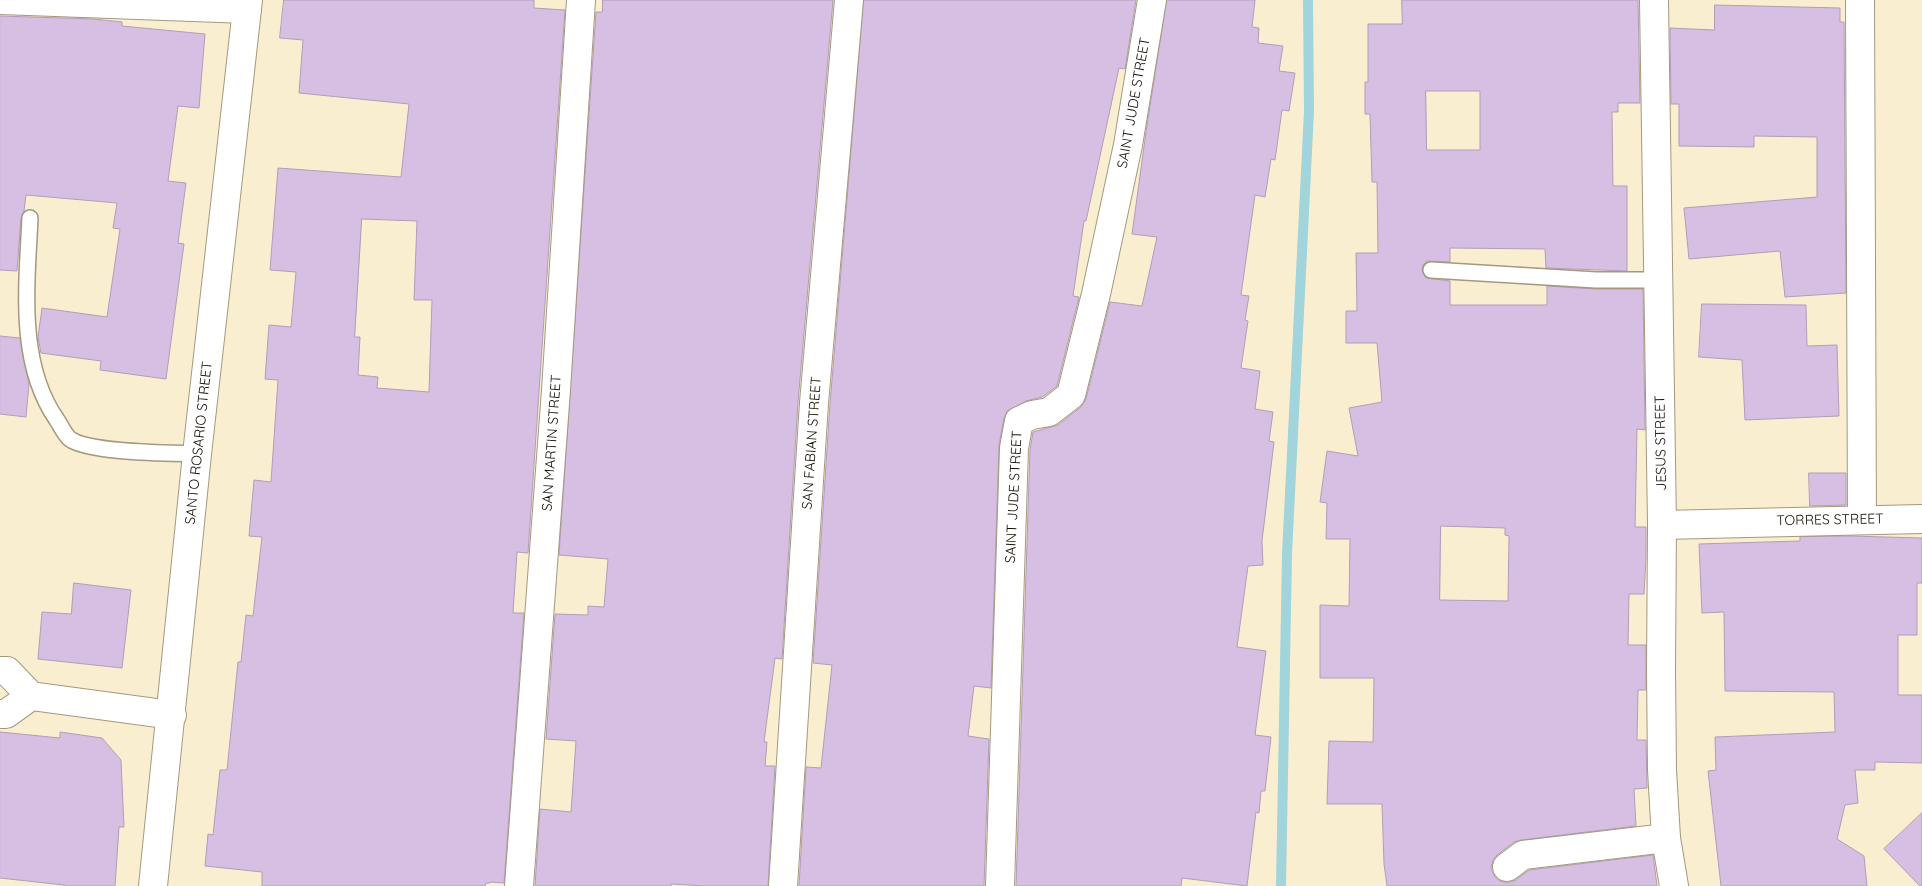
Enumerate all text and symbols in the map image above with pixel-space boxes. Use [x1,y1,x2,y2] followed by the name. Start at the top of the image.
[1114,36,1154,170] street label: SAINT JUDE STREET
[182,360,216,526] street label: SANTO ROSARIO STREET
[539,374,565,512] street label: SAN MARTIN STREET
[799,376,825,510] street label: SAN FABIAN STREET
[1652,395,1670,491] street label: JESUS STREET
[1002,430,1026,564] street label: SAINT JUDE STREET
[1776,511,1884,529] street label: TORRES STREET

